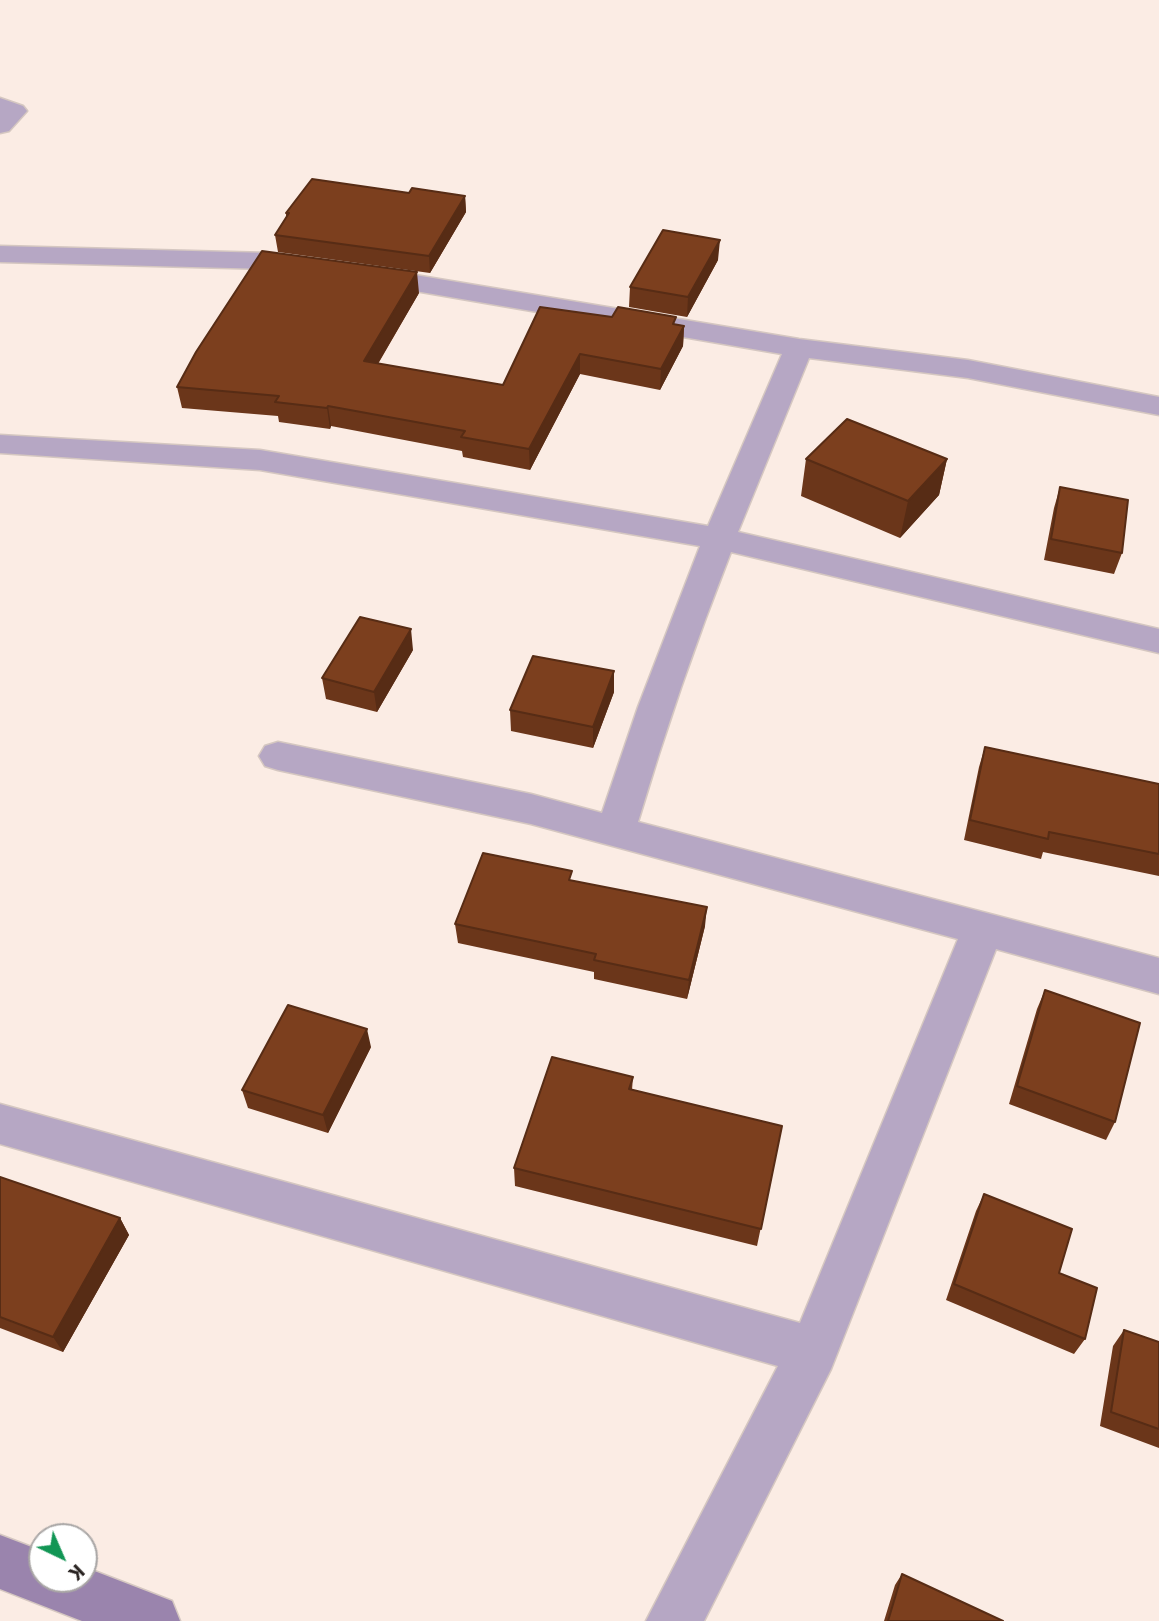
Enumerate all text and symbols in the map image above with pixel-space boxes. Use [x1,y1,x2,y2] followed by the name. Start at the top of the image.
[28,1523,98,1593] north arrow
[64,1560,89,1584] text: K

